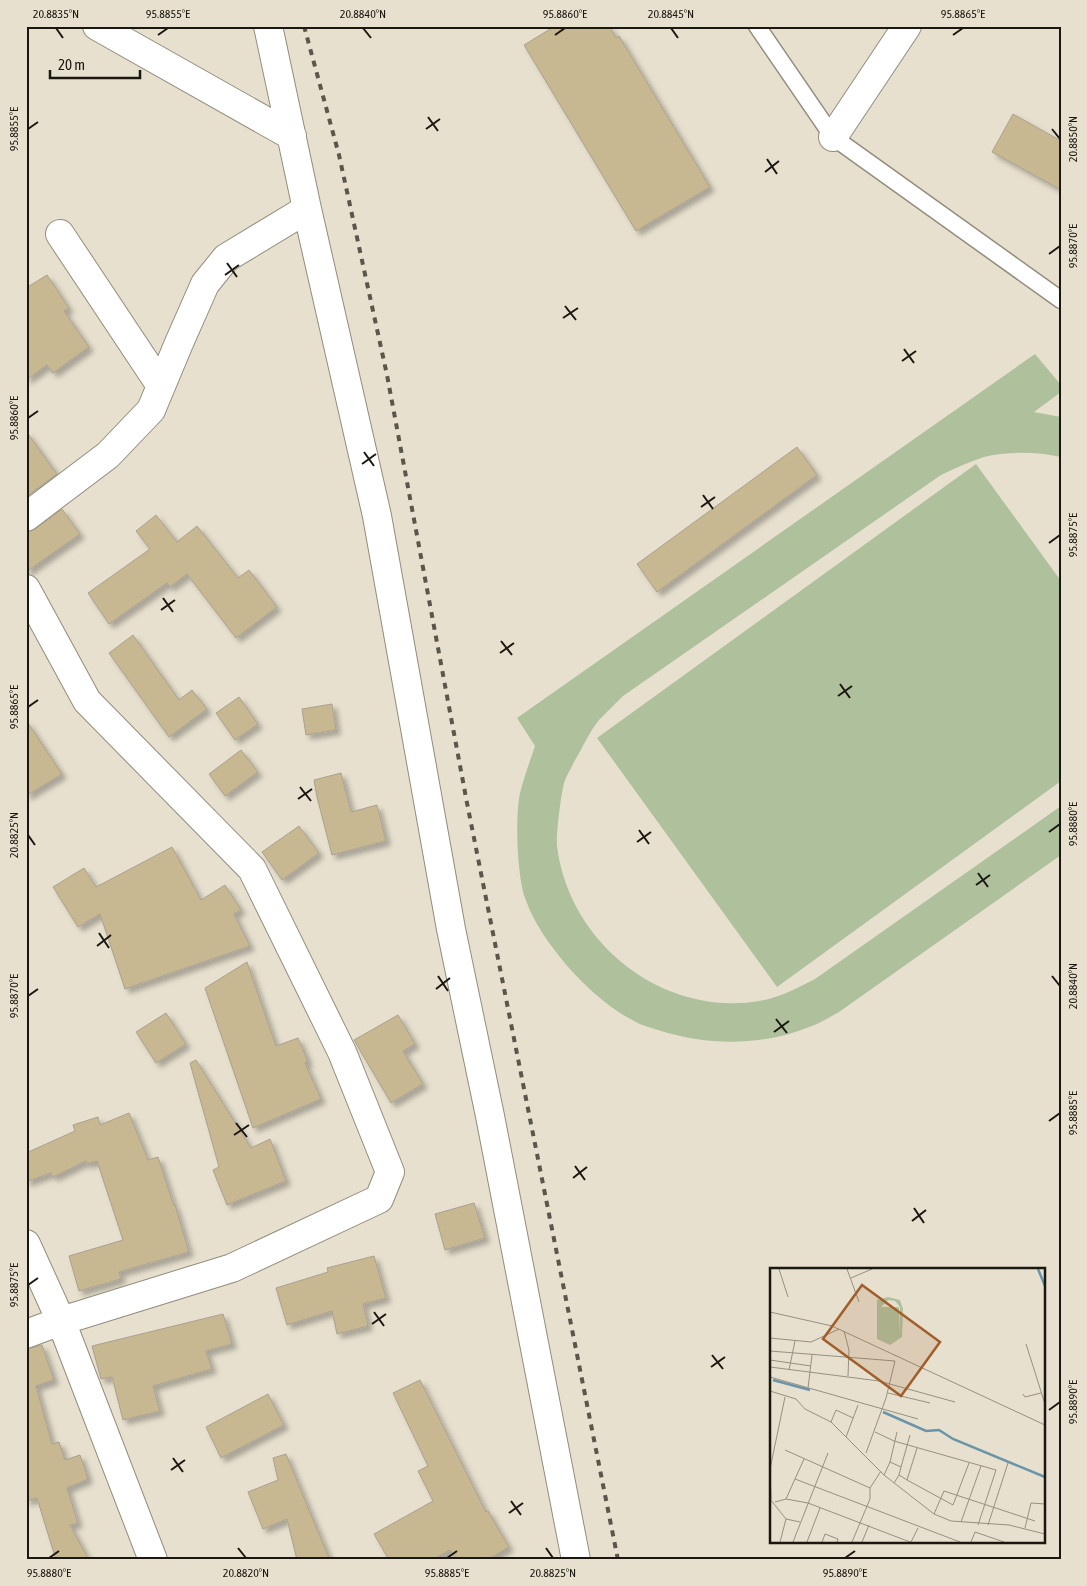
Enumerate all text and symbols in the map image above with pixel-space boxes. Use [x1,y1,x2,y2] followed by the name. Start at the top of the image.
[33,7,79,21] text: 20.8835°N
[146,7,190,21] text: 95.8855°E
[340,7,386,21] text: 20.8840°N
[543,7,587,21] text: 95.8860°E
[648,7,694,21] text: 20.8845°N
[941,7,985,21] text: 95.8865°E
[50,48,140,80] scale bar
[58,56,85,73] text: 20 m
[7,107,21,151] text: 95.8855°E
[1066,116,1080,162] text: 20.8850°N
[1066,224,1080,268] text: 95.8870°E
[7,396,21,440] text: 95.8860°E
[1066,513,1080,557] text: 95.8875°E
[7,685,21,729] text: 95.8865°E
[1066,802,1080,846] text: 95.8880°E
[7,812,21,858] text: 20.8825°N
[1066,963,1080,1009] text: 20.8840°N
[7,974,21,1018] text: 95.8870°E
[1066,1091,1080,1135] text: 95.8885°E
[7,1263,21,1307] text: 95.8875°E
[770,1268,1044,1544] inset map
[1066,1380,1080,1424] text: 95.8890°E
[27,1566,71,1580] text: 95.8880°E
[223,1566,269,1580] text: 20.8820°N
[425,1566,469,1580] text: 95.8885°E
[530,1566,576,1580] text: 20.8825°N
[823,1566,867,1580] text: 95.8890°E

